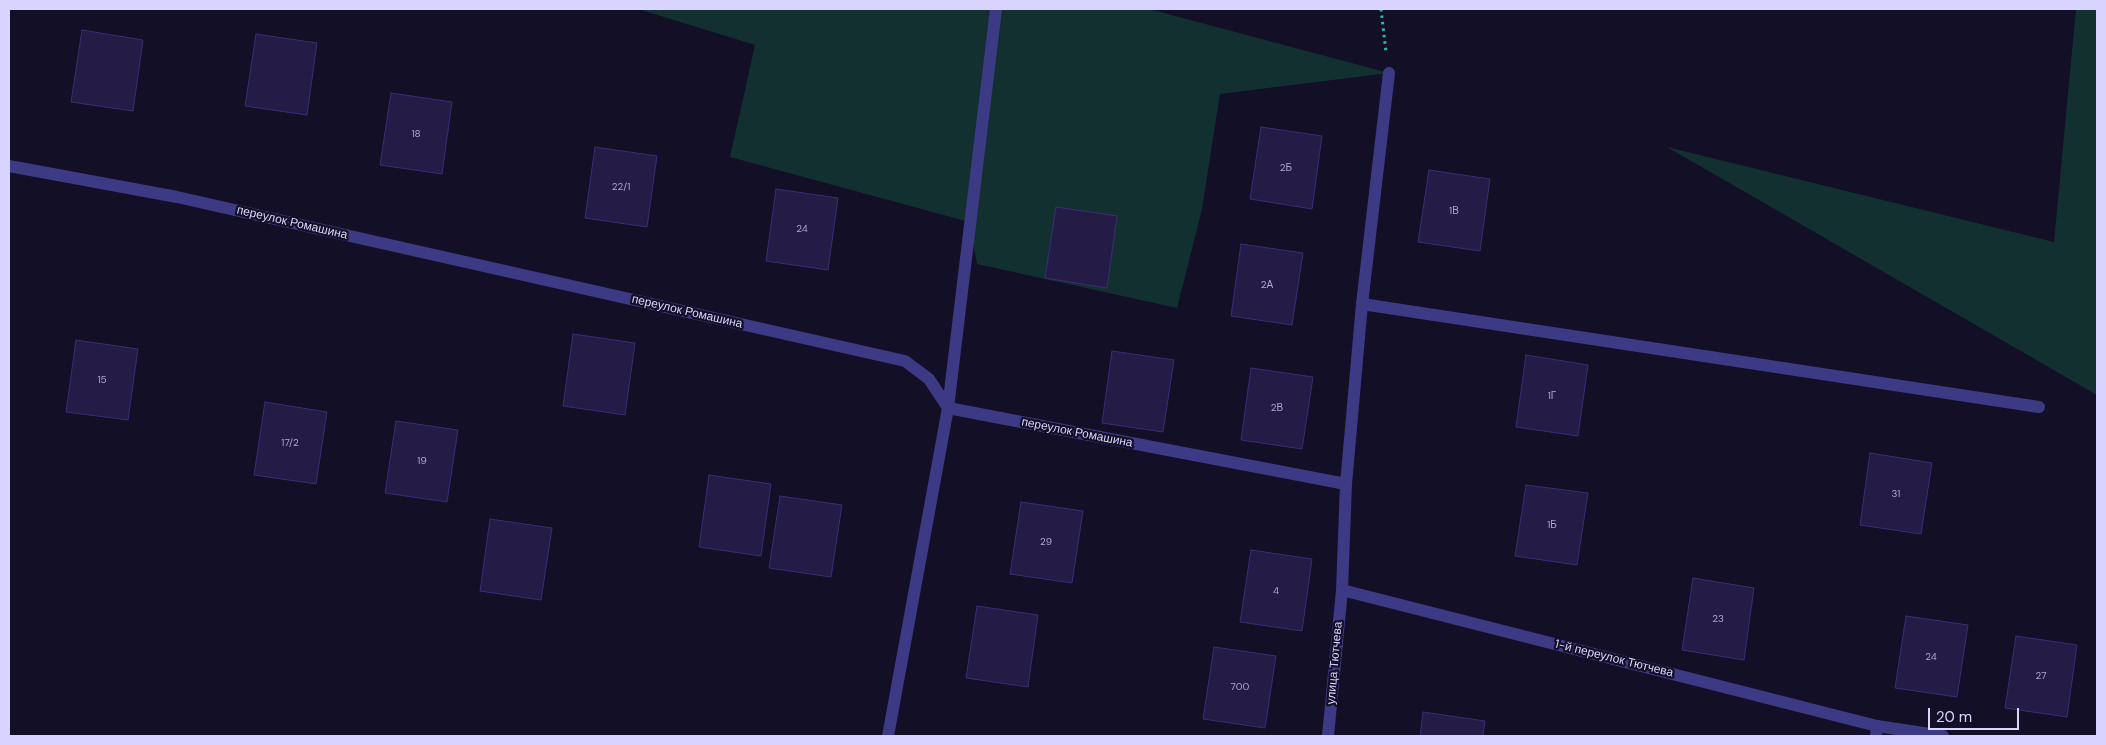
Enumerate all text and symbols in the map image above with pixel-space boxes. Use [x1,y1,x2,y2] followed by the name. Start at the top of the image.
[411,128,421,140] house number: 18
[1280,162,1292,174] house number: 2Б
[612,181,630,193] house number: 22/1
[235,203,349,243] street label: переулок Ромашина
[1449,205,1459,217] house number: 1В
[796,223,808,235] house number: 24
[1261,279,1273,291] house number: 2А
[630,292,744,332] street label: переулок Ромашина
[97,374,107,386] house number: 15
[1548,390,1556,402] house number: 1Г
[1271,402,1283,414] house number: 2В
[1020,415,1134,451] street label: переулок Ромашина
[281,437,299,449] house number: 17/2
[417,455,427,467] house number: 19
[1892,488,1900,500] house number: 31
[1547,519,1557,531] house number: 1Б
[1040,536,1052,548] house number: 29
[1273,585,1279,597] house number: 4
[1712,613,1724,625] house number: 23
[1324,621,1346,705] street label: улица Тютчева
[1553,637,1675,681] street label: 1-й переулок Тютчева
[1925,651,1937,663] house number: 24
[2036,670,2046,682] house number: 27
[1231,681,1249,693] house number: 700
[1931,698,2022,730] scale bar
[1936,707,1972,727] text: 20 m

